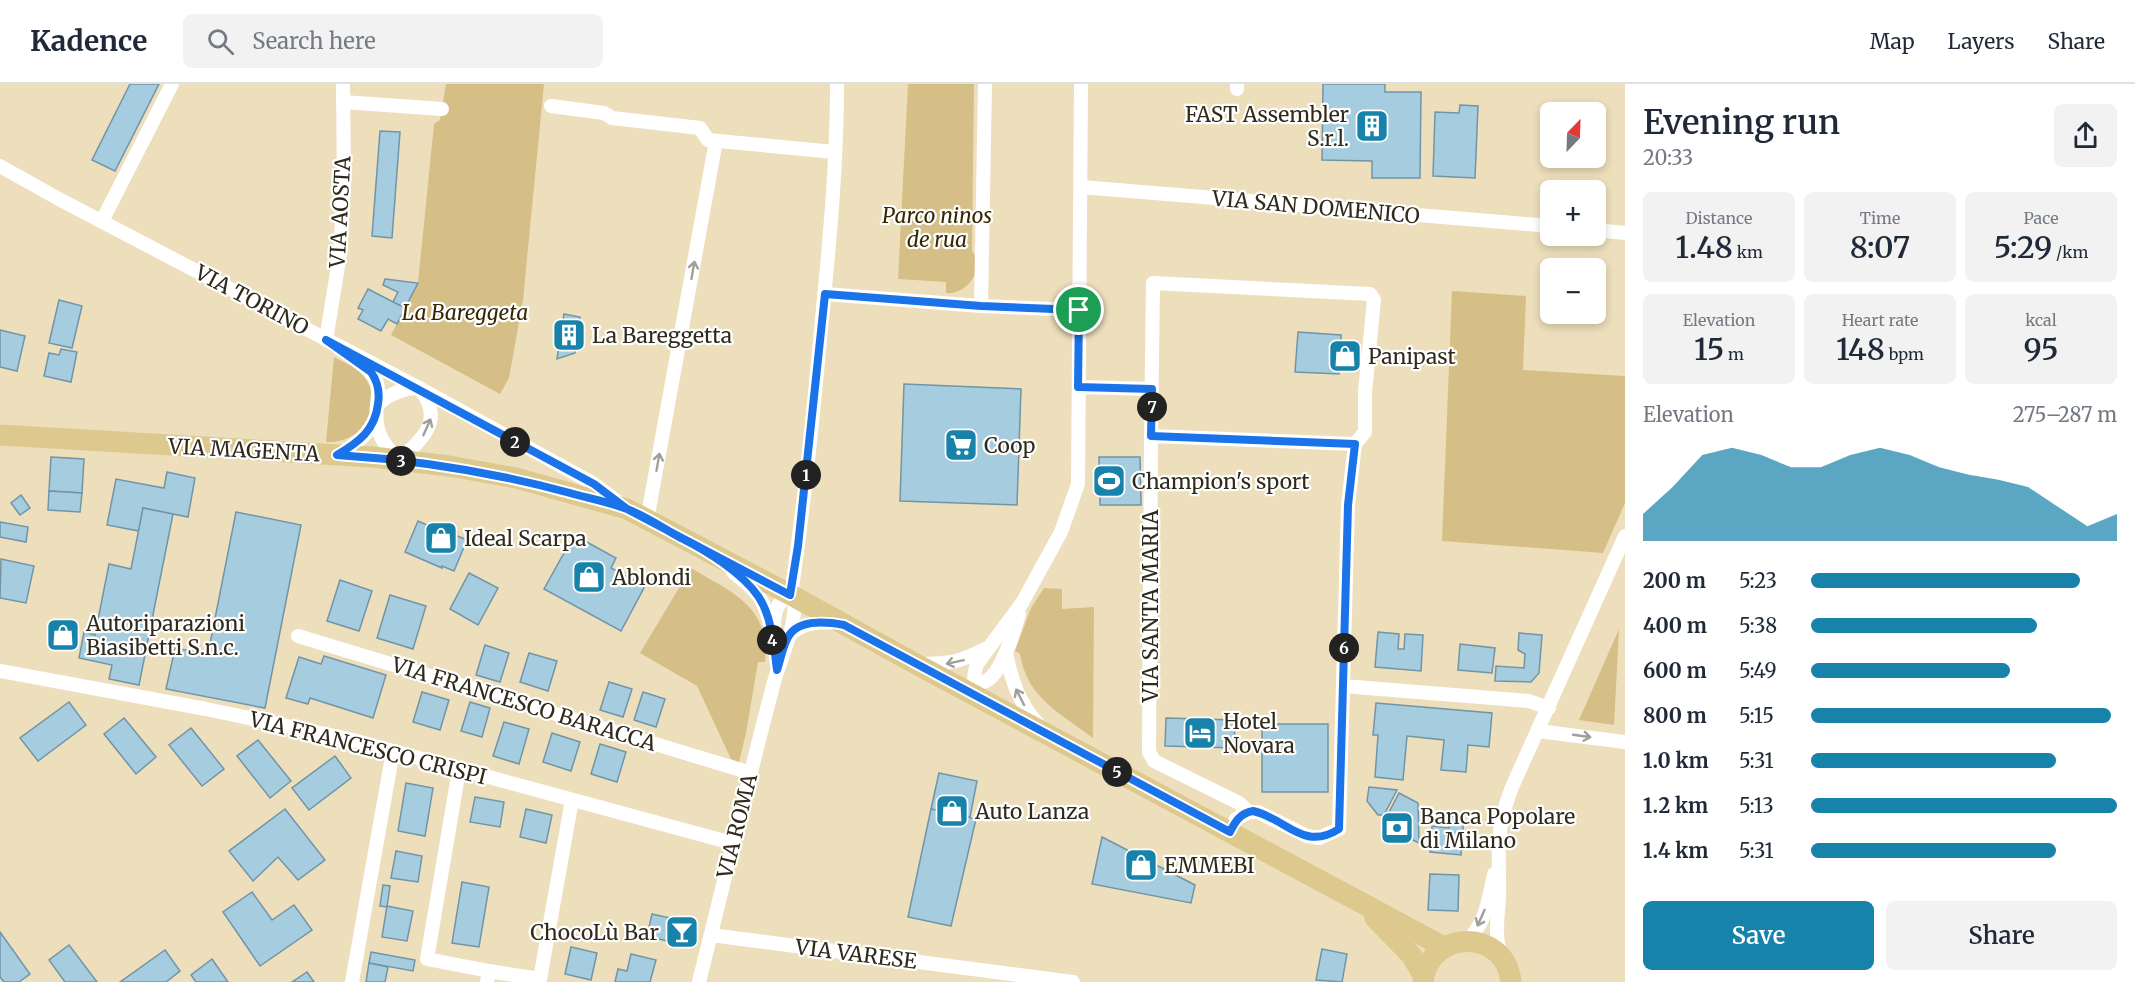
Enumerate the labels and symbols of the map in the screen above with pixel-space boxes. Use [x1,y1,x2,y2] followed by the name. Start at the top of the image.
[1185,101,1349,152] place label: FAST Assembler S.r.l.
[1540,102,1606,168] north arrow
[1354,108,1390,144] building icon: FAST Assembler S.r.l.
[324,155,356,270] street label: VIA AOSTA
[1210,184,1421,230] street label: VIA SAN DOMENICO
[882,202,992,253] park label: Parco ninos de rua
[190,258,314,341] street label: VIA TORINO
[688,261,699,281] one-way arrow
[1053,284,1104,335] pin
[402,299,528,326] park label: La Bareggeta
[551,317,587,353] building icon: La Bareggetta
[592,322,732,349] place label: La Bareggetta
[1327,338,1363,374] shop icon: Panipast
[1368,343,1456,370] place label: Panipast
[1137,392,1167,422] pin: 7
[422,419,433,437] one-way arrow
[500,427,530,457] pin: 2
[943,427,979,463] supermarket icon: Coop
[984,432,1036,459] place label: Coop
[167,433,320,467] street label: VIA MAGENTA
[386,446,416,476] pin: 3
[653,453,664,473] one-way arrow
[791,460,821,490] pin: 1
[1091,463,1127,499] sports icon: Champion's sport
[1132,468,1310,495] place label: Champion's sport
[1137,509,1164,703] street label: VIA SANTA MARIA
[423,520,459,556] shop icon: Ideal Scarpa
[464,525,587,552] place label: Ideal Scarpa
[571,559,607,595] shop icon: Ablondi
[611,564,691,591] place label: Ablondi
[85,610,245,661] place label: Autoriparazioni Biasibetti S.n.c.
[45,617,81,653] shop icon: Autoriparazioni Biasibetti S.n.c.
[757,625,787,655] pin: 4
[1329,633,1359,663] pin: 6
[388,651,660,757] street label: VIA FRANCESCO BARACCA
[945,656,964,668] one-way arrow
[1013,689,1025,707] one-way arrow
[246,705,489,791] street label: VIA FRANCESCO CRISPI
[1223,708,1295,759] place label: Hotel Novara
[1182,715,1218,751] hotel icon: Hotel Novara
[1571,731,1591,742] one-way arrow
[1102,757,1132,787] pin: 5
[711,771,763,882] street label: VIA ROMA
[934,793,970,829] shop icon: Auto Lanza
[974,798,1089,825] place label: Auto Lanza
[1420,803,1575,854] place label: Banca Popolare di Milano
[1379,810,1415,846] bank icon: Banca Popolare di Milano
[1123,847,1159,883] shop icon: EMMEBI
[1164,852,1255,879] place label: EMMEBI
[1475,909,1487,927] one-way arrow
[664,914,700,950] bar icon: ChocoLù Bar
[530,919,659,946] place label: ChocoLù Bar
[793,933,919,975] street label: VIA VARESE

